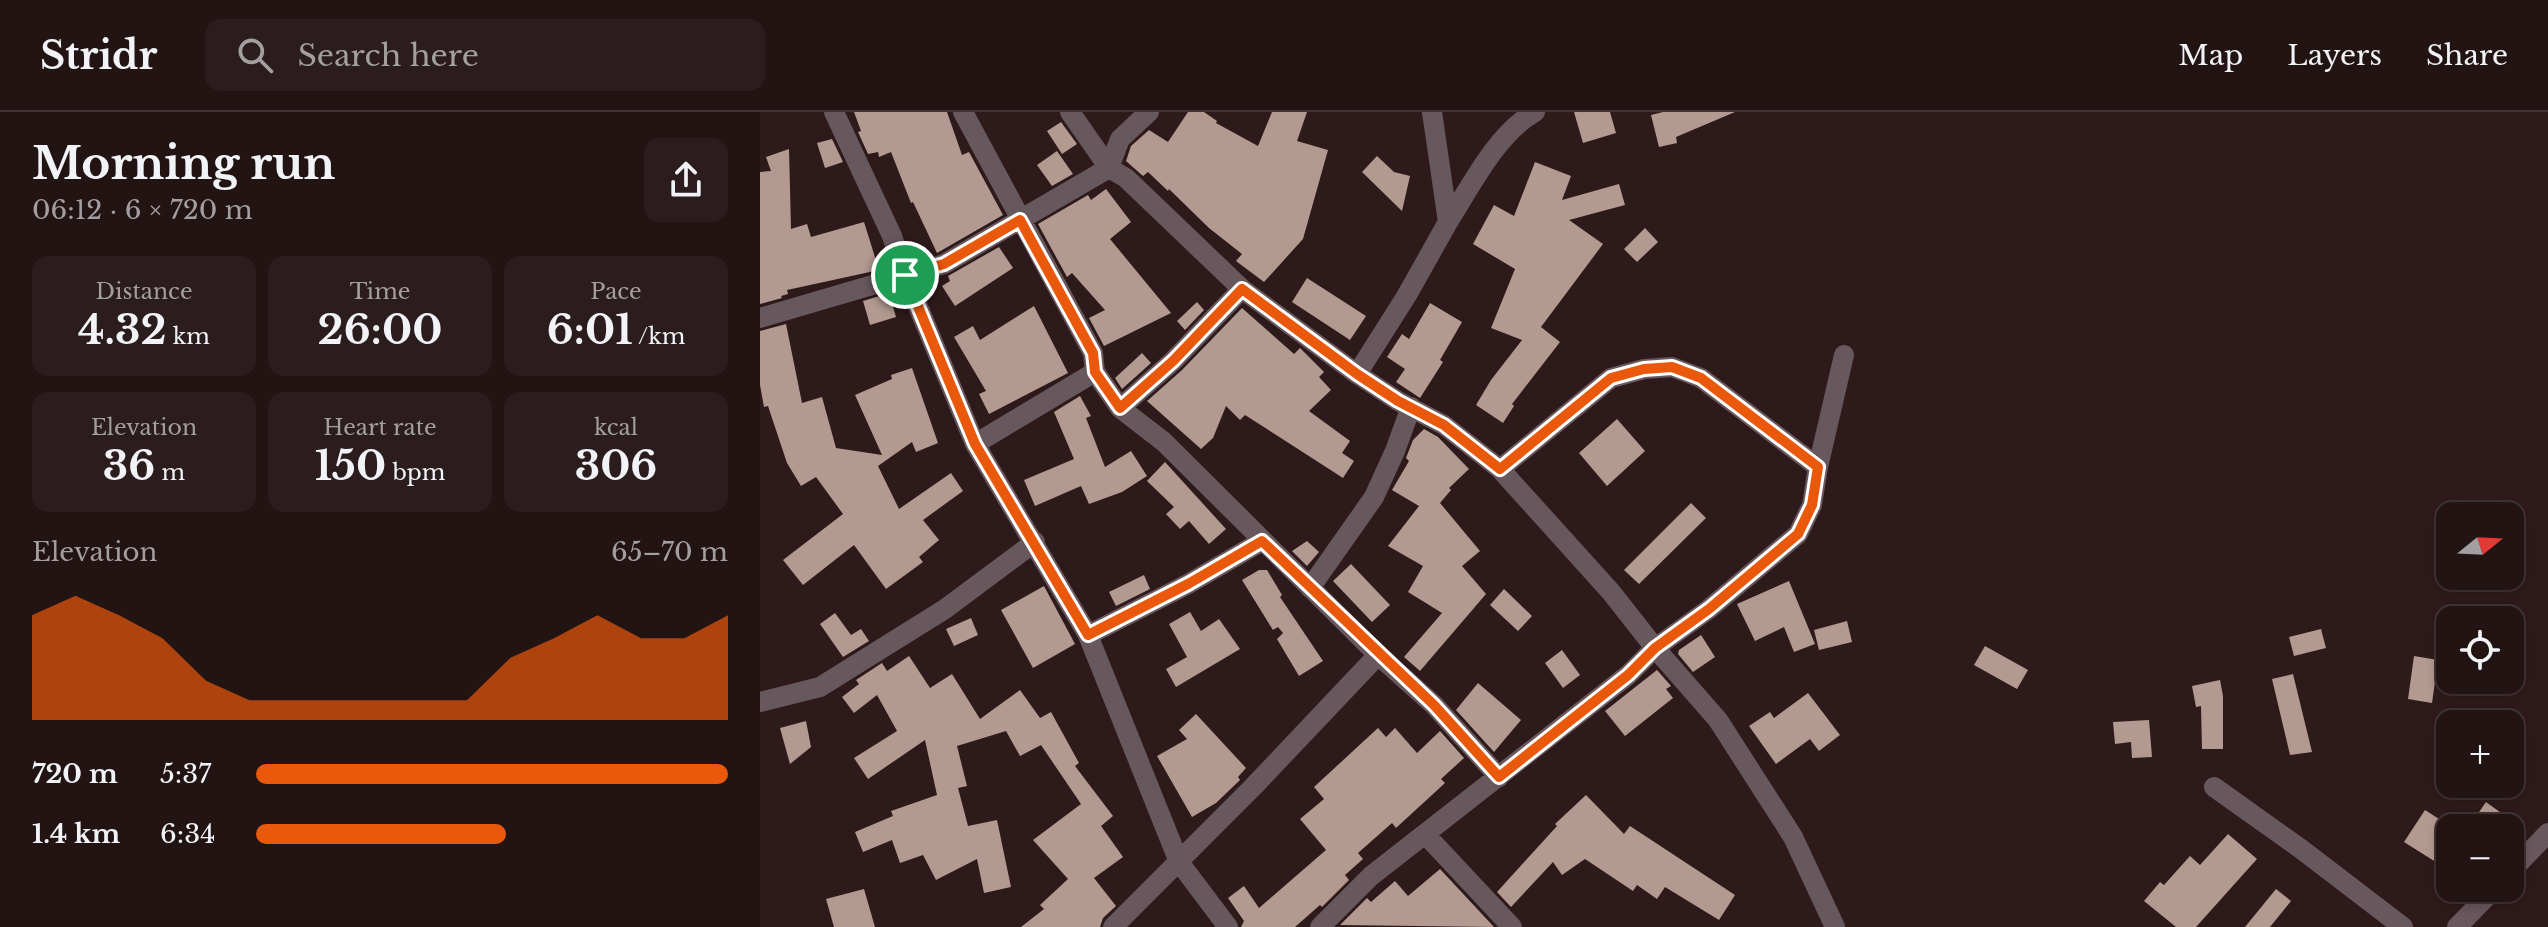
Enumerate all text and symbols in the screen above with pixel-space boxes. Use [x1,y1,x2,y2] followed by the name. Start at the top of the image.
[205,19,765,91] search box
[40,32,157,79] text: Stridr
[233,33,277,77] icon: search
[297,37,479,74] text: Search here
[2178,38,2243,73] text: Map
[2287,38,2382,73] text: Layers
[2426,38,2508,73] text: Share
[32,136,335,191] text: Morning run
[644,138,728,222] button: share
[32,194,253,226] text: 06:12 · 6 × 720 m
[871,241,939,309] pin
[883,253,927,297] icon: arrive
[96,278,193,305] text: Distance
[350,278,410,305] text: Time
[590,278,642,305] text: Pace
[78,305,167,355] text: 4.32
[318,305,442,355] text: 26:00
[547,305,633,355] text: 6:01
[167,323,210,350] text: km
[633,323,685,350] text: /km
[91,414,197,441] text: Elevation
[323,414,437,441] text: Heart rate
[594,414,638,441] text: kcal
[103,441,155,491] text: 36
[315,441,386,491] text: 150
[575,441,657,491] text: 306
[155,459,185,486] text: m
[386,459,445,486] text: bpm
[2436,502,2524,590] north arrow
[2436,502,2524,902] map controls
[32,536,158,568] text: Elevation
[611,536,728,568] text: 65–70 m
[2436,606,2524,694] button: locate
[2436,710,2524,798] button: +
[32,758,118,790] text: 720 m
[160,758,211,790] text: 5:37
[2436,814,2524,902] button: −
[32,818,120,850] text: 1.4 km
[160,818,215,850] text: 6:34

